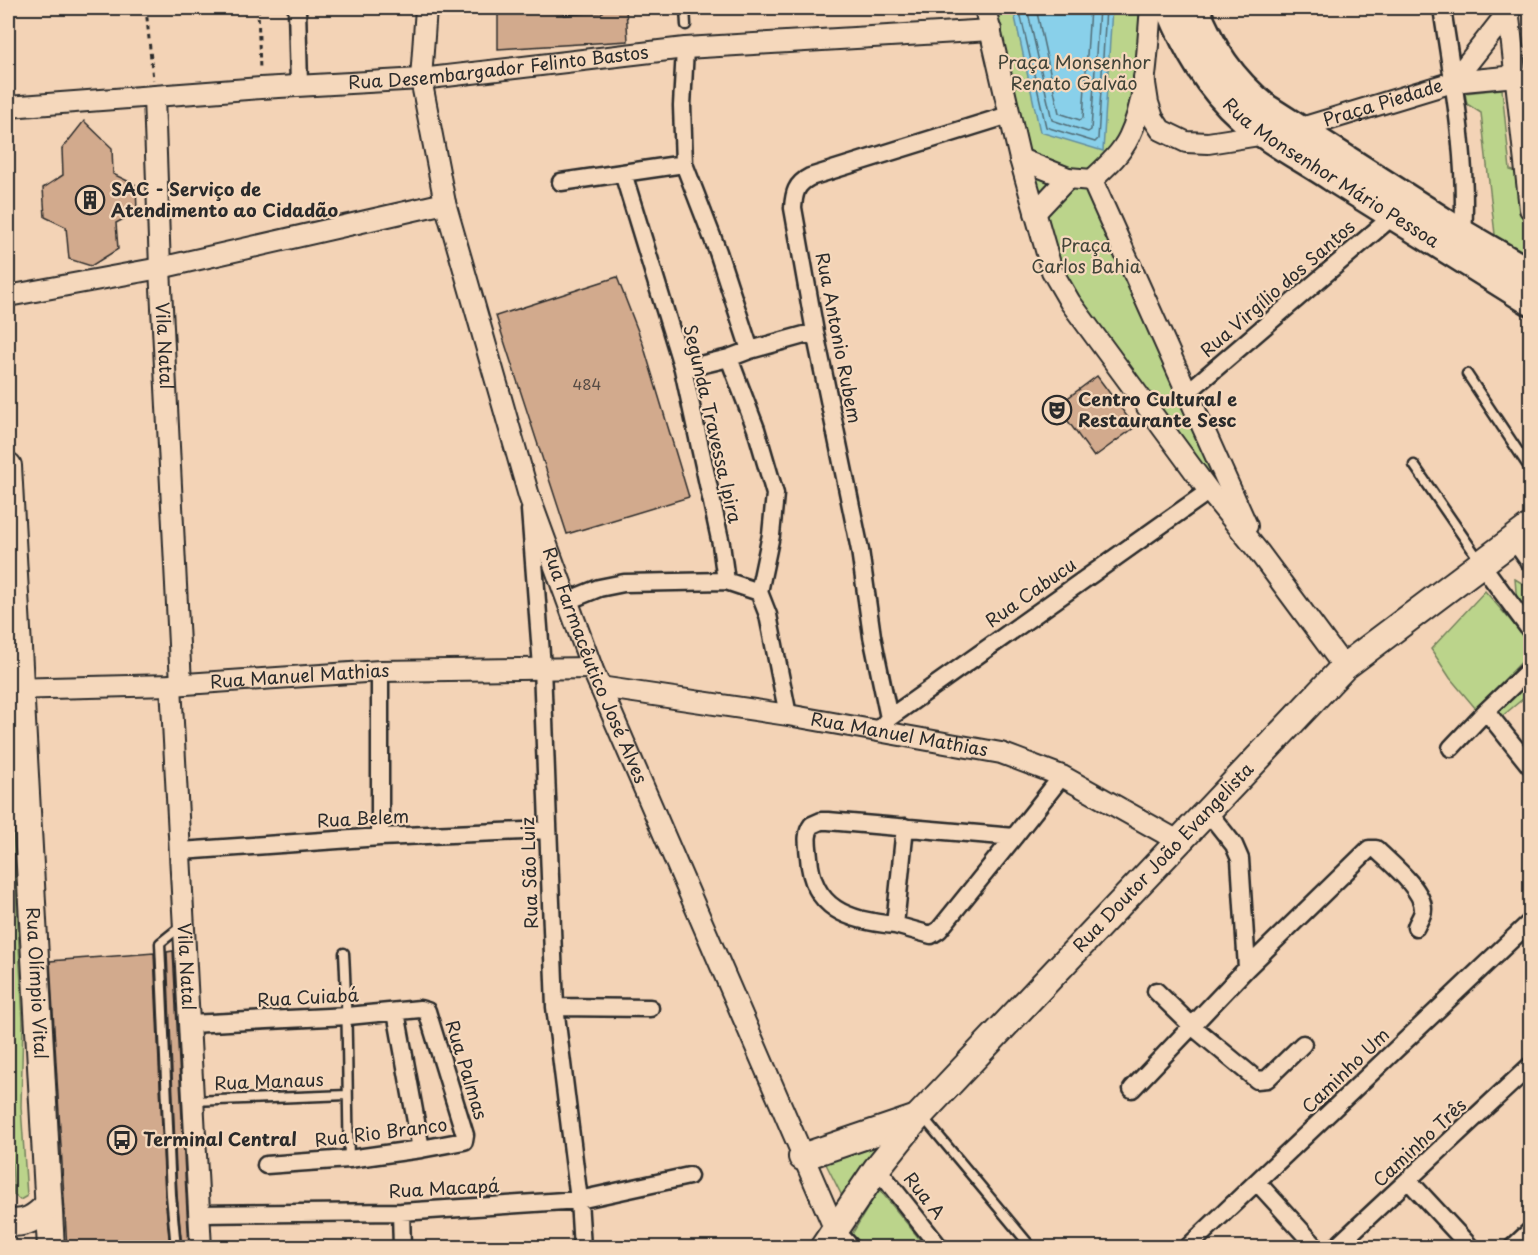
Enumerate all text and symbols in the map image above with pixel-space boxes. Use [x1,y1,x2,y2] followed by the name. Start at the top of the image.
[347,37,650,95] street label: Rua Desembargador Felinto Bastos
[997,48,1151,96] park label: Praça Monsenhor Renato Galvão
[1319,71,1446,133] street label: Praça Piedade
[1217,91,1446,254] street label: Rua Monsenhor Mário Pessoa
[111,175,339,223] place label: SAC - Serviço de Atendimento ao Cidadão
[74,184,106,216] building icon: SAC - Serviço de Atendimento ao Cidadão
[1194,213,1360,363] street label: Rua Virgílio dos Santos
[1031,231,1141,279] park label: Praça Carlos Bahia
[810,250,869,426] street label: Rua Antonio Rubem
[150,301,181,390] street label: Vila Natal
[677,322,750,526] street label: Segunda Travessa Ipira
[572,372,602,395] house number: 484
[1078,385,1237,433] place label: Centro Cultural e Restaurante Sesc
[1041,394,1073,426] theatre icon: Centro Cultural e Restaurante Sesc
[537,543,655,787] street label: Rua Farmacêutico José Alves
[979,550,1081,633] street label: Rua Cabucu
[209,656,390,694] street label: Rua Manuel Mathias
[809,704,990,762] street label: Rua Manuel Mathias
[1066,755,1260,958] street label: Rua Doutor João Evangelista
[316,802,410,833] street label: Rua Belem
[513,816,544,929] street label: Rua São Luiz
[20,906,56,1060] street label: Rua Olímpio Vital
[172,922,203,1011] street label: Vila Natal
[256,980,360,1013] street label: Rua Cuiabá
[440,1017,495,1123] street label: Rua Palmas
[1295,1021,1395,1119] street label: Caminho Um
[214,1065,324,1096] street label: Rua Manaus
[1366,1091,1472,1193] street label: Caminho Três
[313,1110,449,1153] street label: Rua Rio Branco
[106,1124,138,1156] bus stop icon: Terminal Central
[143,1125,297,1152] place label: Terminal Central
[898,1166,952,1225] street label: Rua A
[388,1171,501,1204] street label: Rua Macapá

